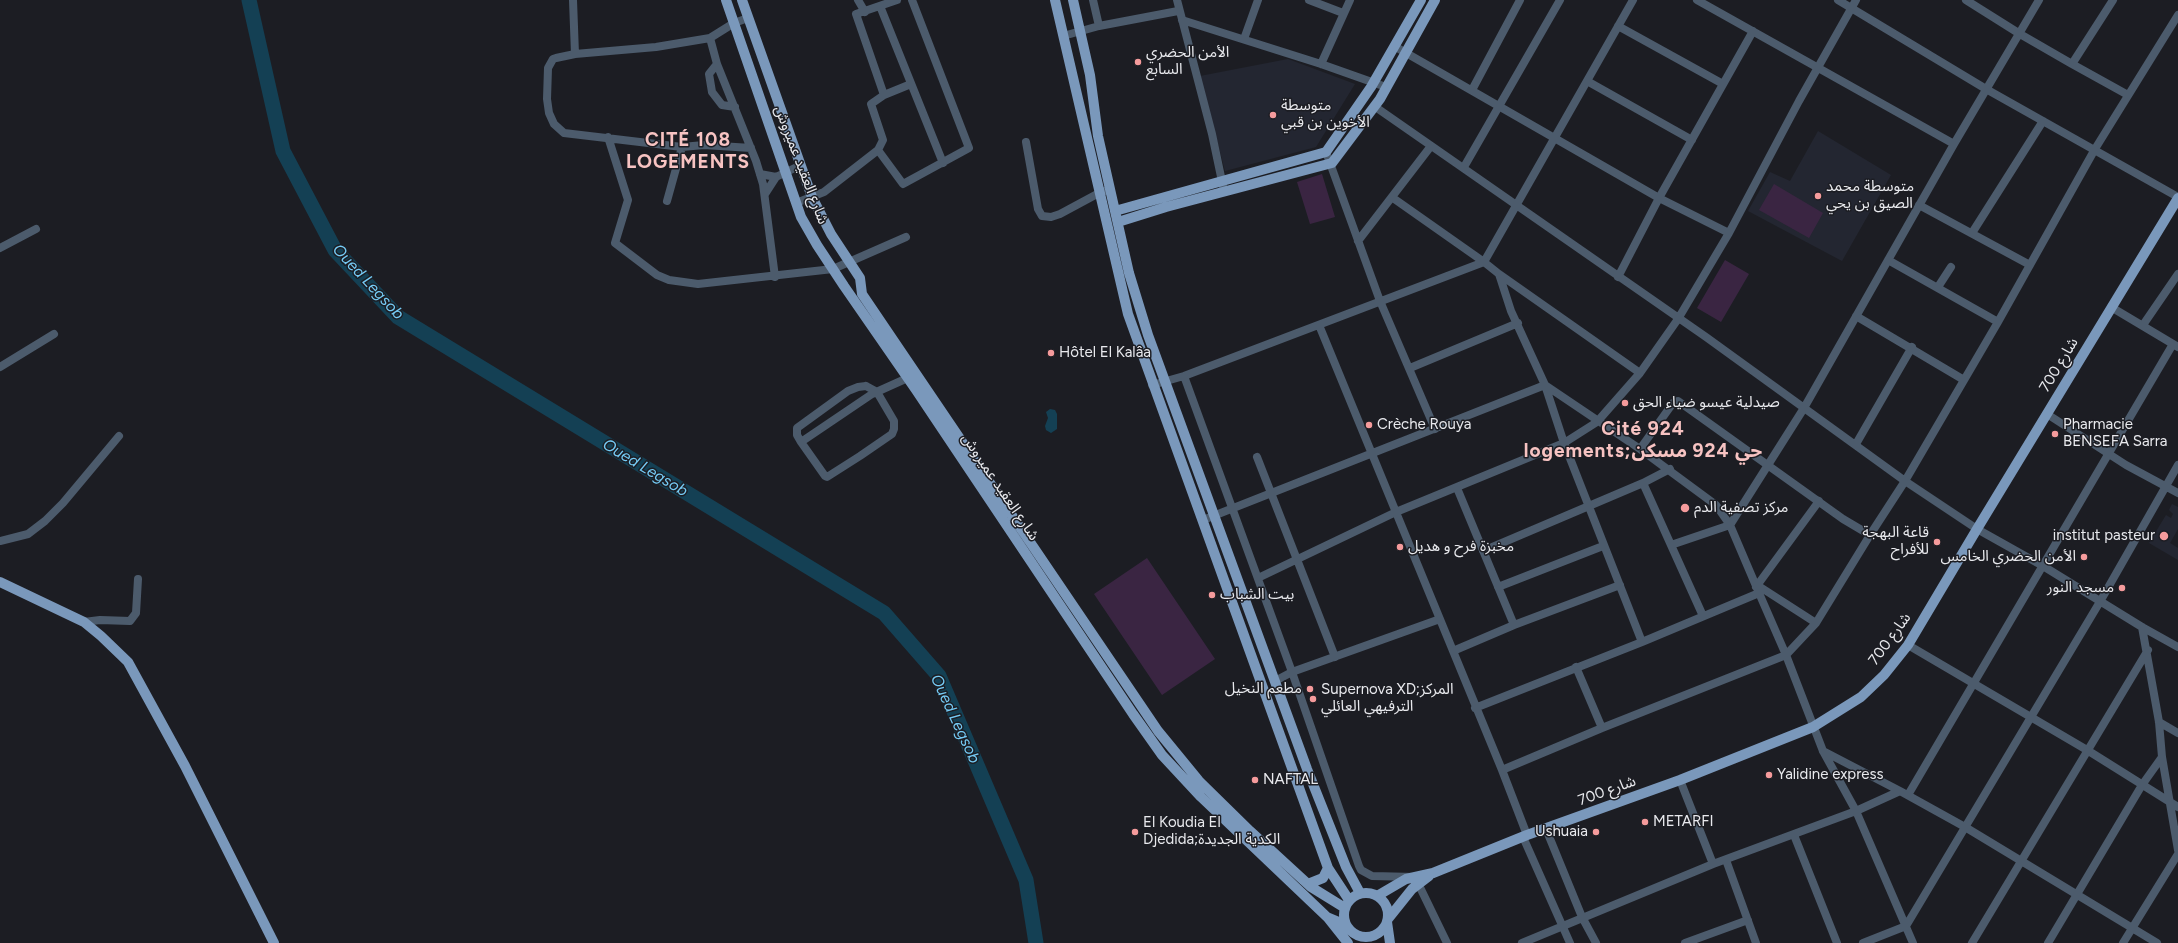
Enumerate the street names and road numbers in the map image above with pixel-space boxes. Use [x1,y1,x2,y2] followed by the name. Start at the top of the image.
[770,103,832,227] street label: شارع العقيد عميروش
[2036,335,2082,395] street label: شارع 700
[957,430,1043,544] street label: شارع العقيد عميروش
[1865,609,1915,669] street label: شارع 700
[1576,772,1638,810] street label: شارع 700

